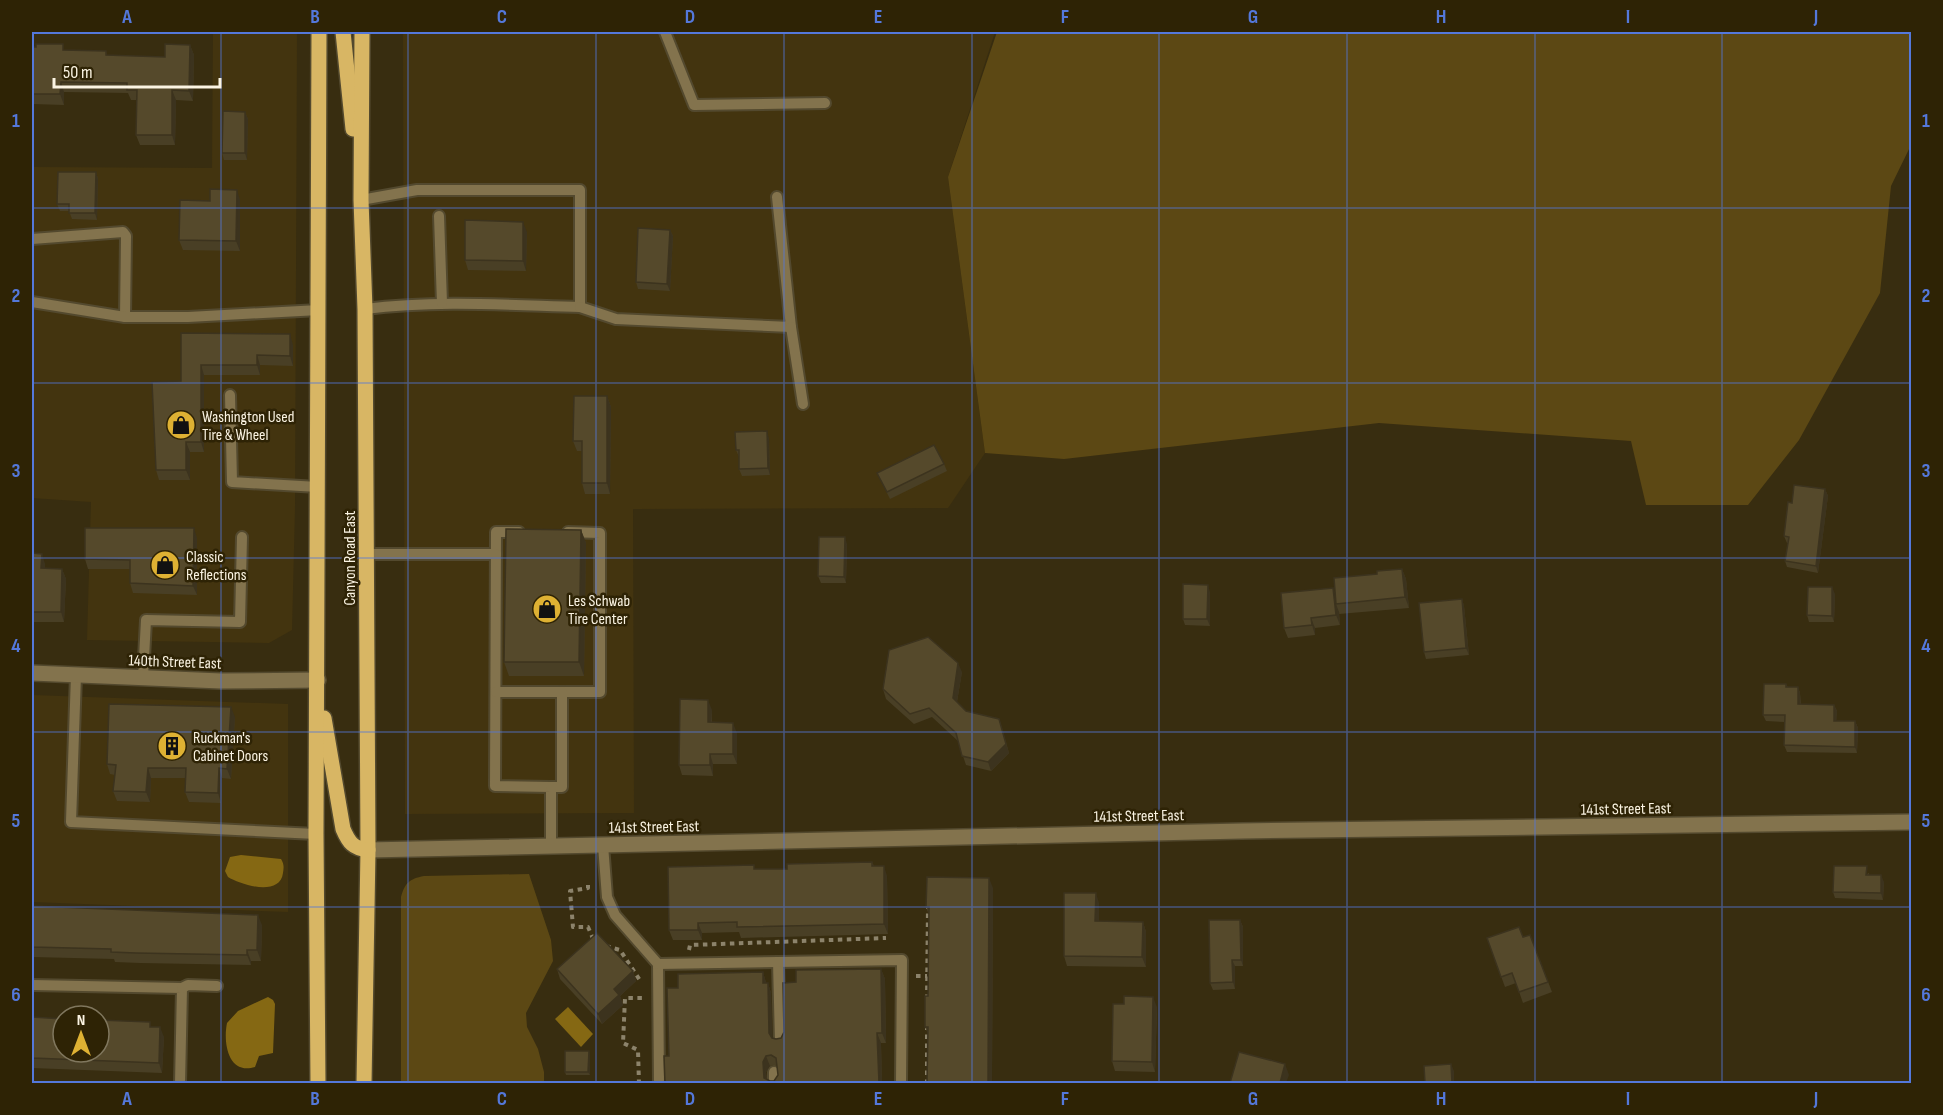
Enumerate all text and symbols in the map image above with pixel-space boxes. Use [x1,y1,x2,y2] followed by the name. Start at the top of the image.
[121,5,132,29] text: A
[310,5,320,29] text: B
[497,5,507,29] text: C
[685,5,695,29] text: D
[874,5,882,29] text: E
[1061,5,1069,29] text: F
[1248,5,1258,29] text: G
[1436,5,1446,29] text: H
[1626,5,1630,29] text: I
[1813,5,1818,29] text: J
[54,51,220,89] scale bar
[63,62,93,83] text: 50 m
[12,109,20,133] text: 1
[1922,109,1930,133] text: 1
[12,284,20,308] text: 2
[1922,284,1930,308] text: 2
[202,408,294,445] place label: Washington Used Tire & Wheel
[165,409,197,441] shop icon: Washington Used Tire & Wheel
[12,459,21,483] text: 3
[1922,459,1931,483] text: 3
[341,510,360,605] street label: Canyon Road East
[186,548,247,585] place label: Classic Reflections
[149,549,181,581] shop icon: Classic Reflections
[568,592,630,629] place label: Les Schwab Tire Center
[531,593,563,625] shop icon: Les Schwab Tire Center
[11,634,21,658] text: 4
[1921,634,1931,658] text: 4
[128,651,222,674] street label: 140th Street East
[193,729,268,766] place label: Ruckman's Cabinet Doors
[156,730,188,762] building icon: Ruckman's Cabinet Doors
[1581,799,1672,820] street label: 141st Street East
[1094,806,1185,827] street label: 141st Street East
[12,809,21,833] text: 5
[1922,809,1931,833] text: 5
[609,817,700,838] street label: 141st Street East
[11,983,21,1007] text: 6
[1921,983,1931,1007] text: 6
[51,1004,111,1064] north arrow
[77,1011,85,1030] text: N
[121,1087,132,1111] text: A
[310,1087,320,1111] text: B
[497,1087,507,1111] text: C
[685,1087,695,1111] text: D
[874,1087,882,1111] text: E
[1061,1087,1069,1111] text: F
[1248,1087,1258,1111] text: G
[1436,1087,1446,1111] text: H
[1626,1087,1630,1111] text: I
[1813,1087,1818,1111] text: J

